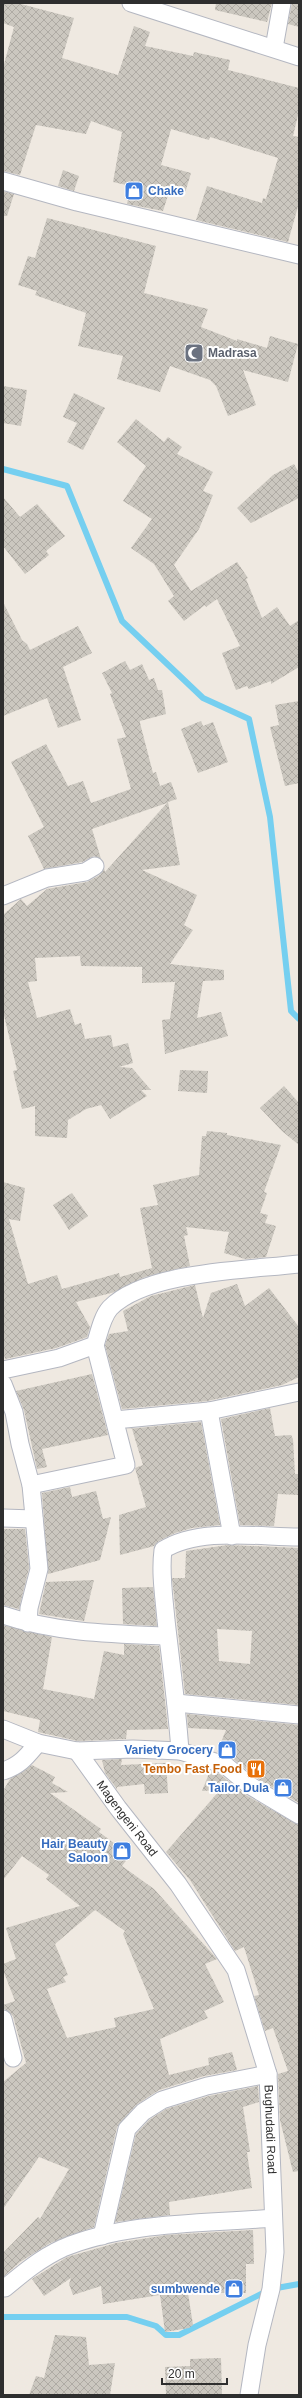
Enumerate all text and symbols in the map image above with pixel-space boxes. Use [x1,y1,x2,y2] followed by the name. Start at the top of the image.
[123,180,145,202] shop icon: Chake
[148,184,184,198] place label: Chake
[183,342,205,364] mosque icon: Madrasa
[208,346,257,360] place label: Madrasa
[216,1739,238,1761] shop icon: Variety Grocery
[124,1743,213,1757] place label: Variety Grocery
[245,1758,267,1780] restaurant icon: Tembo Fast Food
[143,1762,242,1776] place label: Tembo Fast Food
[272,1777,294,1799] shop icon: Tailor Dula
[94,1778,160,1859] street label: Magengeni Road
[208,1781,269,1795] place label: Tailor Dula
[41,1837,108,1865] place label: Hair Beauty Saloon
[111,1840,133,1862] shop icon: Hair Beauty Saloon
[261,2084,279,2174] street label: Bughudadi Road
[223,2278,245,2300] shop icon: sumbwende
[151,2282,220,2296] place label: sumbwende
[162,2360,227,2386] scale bar
[168,2367,195,2381] text: 20 m

